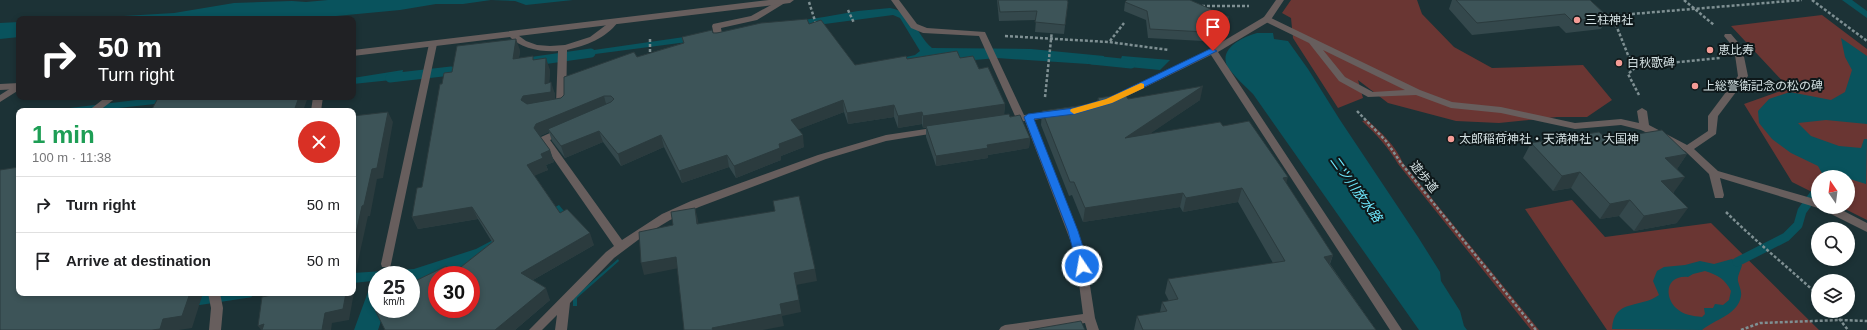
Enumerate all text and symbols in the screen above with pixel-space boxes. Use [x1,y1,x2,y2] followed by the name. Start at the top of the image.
[1196,10,1230,51] pin
[1585,13,1633,27] place label: 三柱神社
[1572,15,1582,25] marker: 三柱神社
[1202,16,1224,38] icon: arrive
[32,32,84,84] icon: right
[98,32,162,63] text: 50 m
[1718,43,1754,57] place label: 恵比寿
[1705,45,1715,55] marker: 恵比寿
[1627,56,1675,70] place label: 白秋歌碑
[1614,58,1624,68] marker: 白秋歌碑
[98,65,174,85] text: Turn right
[1703,79,1823,93] place label: 上総警衛記念の松の碑
[1690,81,1700,91] marker: 上総警衛記念の松の碑
[32,121,95,148] text: 1 min
[298,121,340,163] button: close
[1459,132,1639,146] place label: 太郎稲荷神社・天満神社・大国神
[1446,134,1456,144] marker: 太郎稲荷神社・天満神社・大国神
[32,150,111,165] text: 100 m · 11:38
[1327,153,1386,226] water label: 二ツ川放水路
[1407,159,1441,195] street label: 遊歩道
[1811,170,1855,214] north arrow
[1811,170,1855,318] map controls
[32,194,54,216] icon: right
[66,196,136,213] text: Turn right
[307,196,340,213] text: 50 m
[1811,222,1855,266] button: search
[1061,245,1103,287] position arrow
[32,250,54,272] icon: arrive
[66,252,211,269] text: Arrive at destination
[307,252,340,269] text: 50 m
[428,266,480,318] speed limit sign: 30
[1811,274,1855,318] button: layers
[383,276,405,298] text: 25
[383,296,405,307] text: km/h

